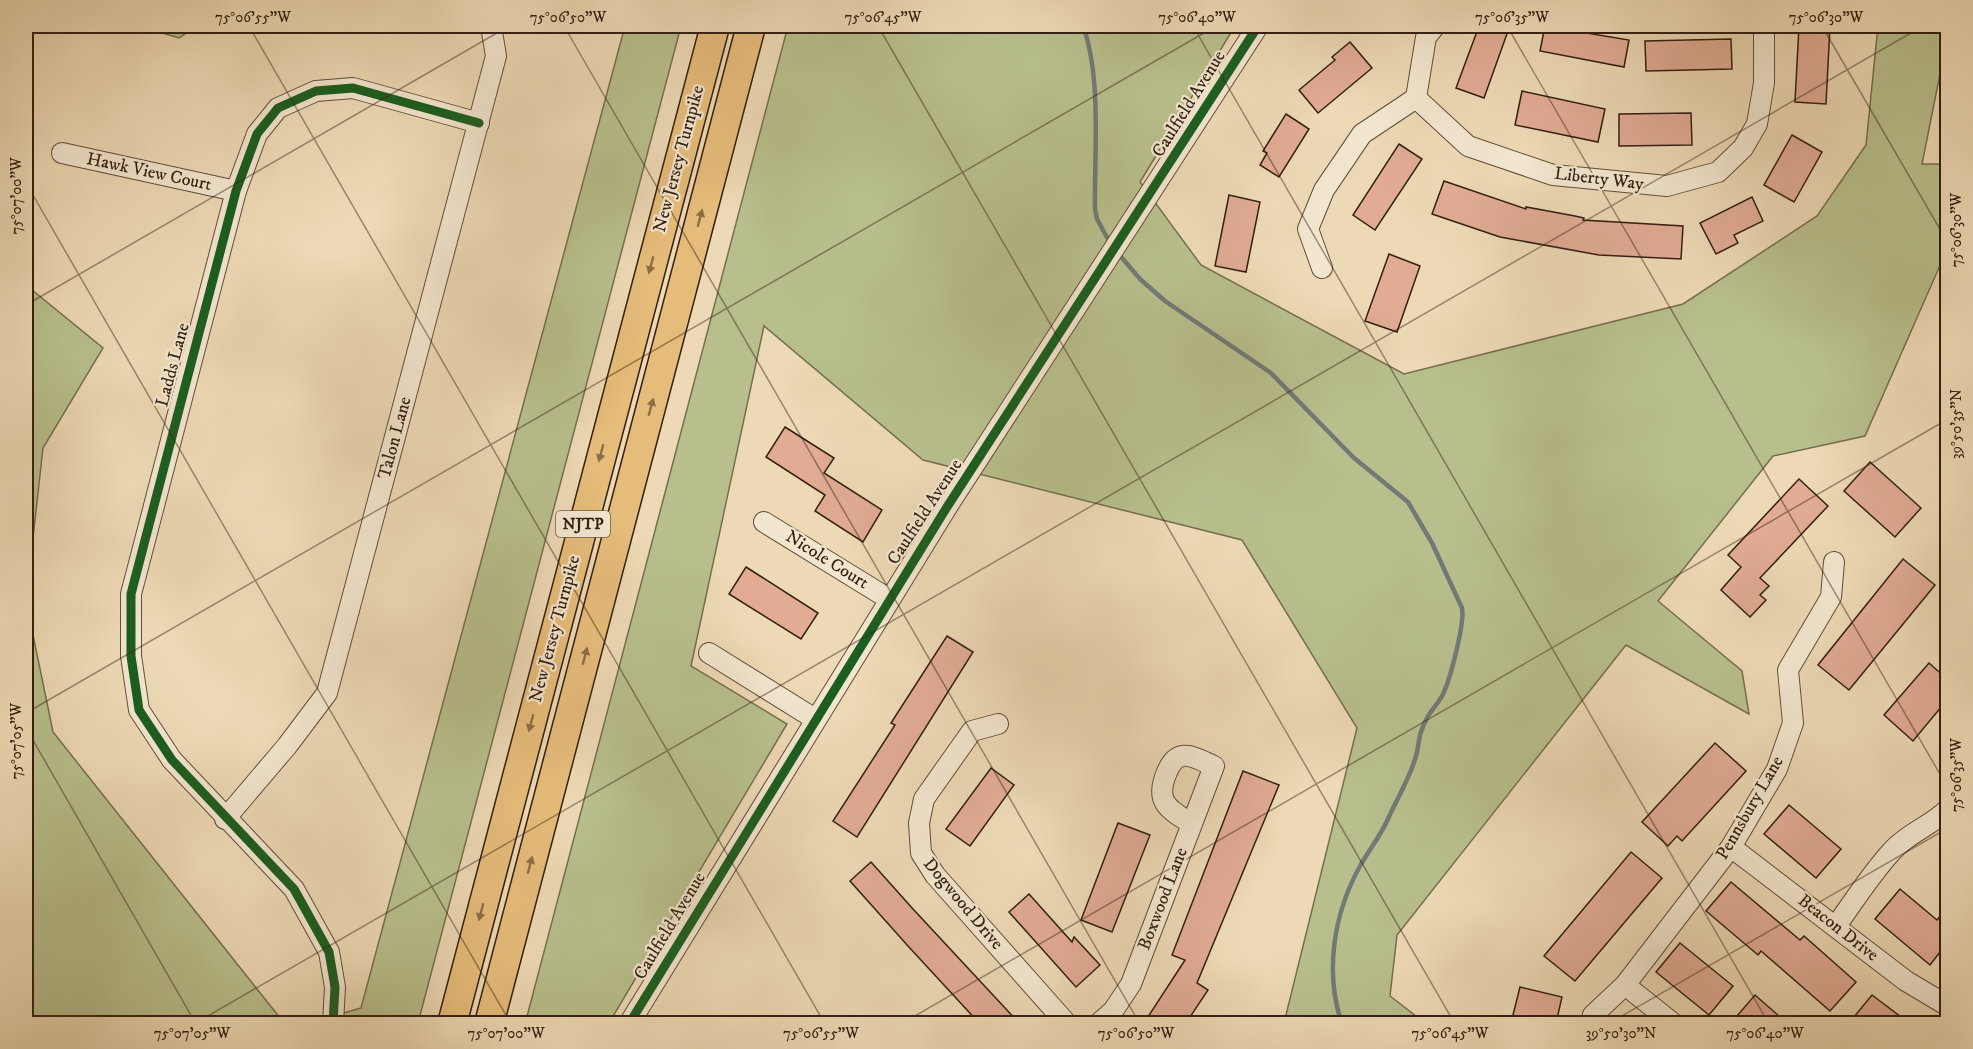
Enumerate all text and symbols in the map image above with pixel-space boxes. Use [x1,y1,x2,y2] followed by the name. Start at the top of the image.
[215,8,291,27] text: 75°06'55"W
[530,8,607,27] text: 75°06'50"W
[845,8,922,27] text: 75°06'45"W
[1158,8,1236,27] text: 75°06'40"W
[1475,8,1549,27] text: 75°06'35"W
[1789,8,1864,27] text: 75°06'30"W
[1147,47,1231,161] street label: Caulfield Avenue
[649,83,709,235] street label: New Jersey Turnpike
[84,148,214,196] street label: Hawk View Court
[7,157,26,235] text: 75°07'00"W
[1553,163,1645,195] street label: Liberty Way
[1947,192,1966,267] text: 75°06'30"W
[696,209,706,227] one-way arrow
[646,256,656,274] one-way arrow
[151,321,195,409] street label: Ladds Lane
[1947,389,1966,459] text: 39°50'35"N
[373,394,417,482] street label: Talon Lane
[647,398,656,416] one-way arrow
[596,444,606,462] one-way arrow
[883,455,967,569] street label: Caulfield Avenue
[556,511,610,537] road number: NJTP
[781,526,873,594] street label: Nicole Court
[525,553,585,705] street label: New Jersey Turnpike
[581,647,591,666] one-way arrow
[7,702,26,779] text: 75°07'05"W
[525,714,535,732] one-way arrow
[1947,738,1966,812] text: 75°06'35"W
[1711,752,1789,864] street label: Pennsbury Lane
[1133,845,1193,953] street label: Boxwood Lane
[918,854,1008,954] street label: Dogwood Drive
[526,856,536,875] one-way arrow
[629,868,711,984] street label: Caulfield Avenue
[1793,890,1883,966] street label: Beacon Drive
[476,903,485,921] one-way arrow
[154,1024,231,1043] text: 75°07'05"W
[467,1024,545,1043] text: 75°07'00"W
[783,1024,859,1043] text: 75°06'55"W
[1098,1024,1175,1043] text: 75°06'50"W
[1412,1024,1489,1043] text: 75°06'45"W
[1586,1024,1656,1043] text: 39°50'30"N
[1726,1024,1804,1043] text: 75°06'40"W

